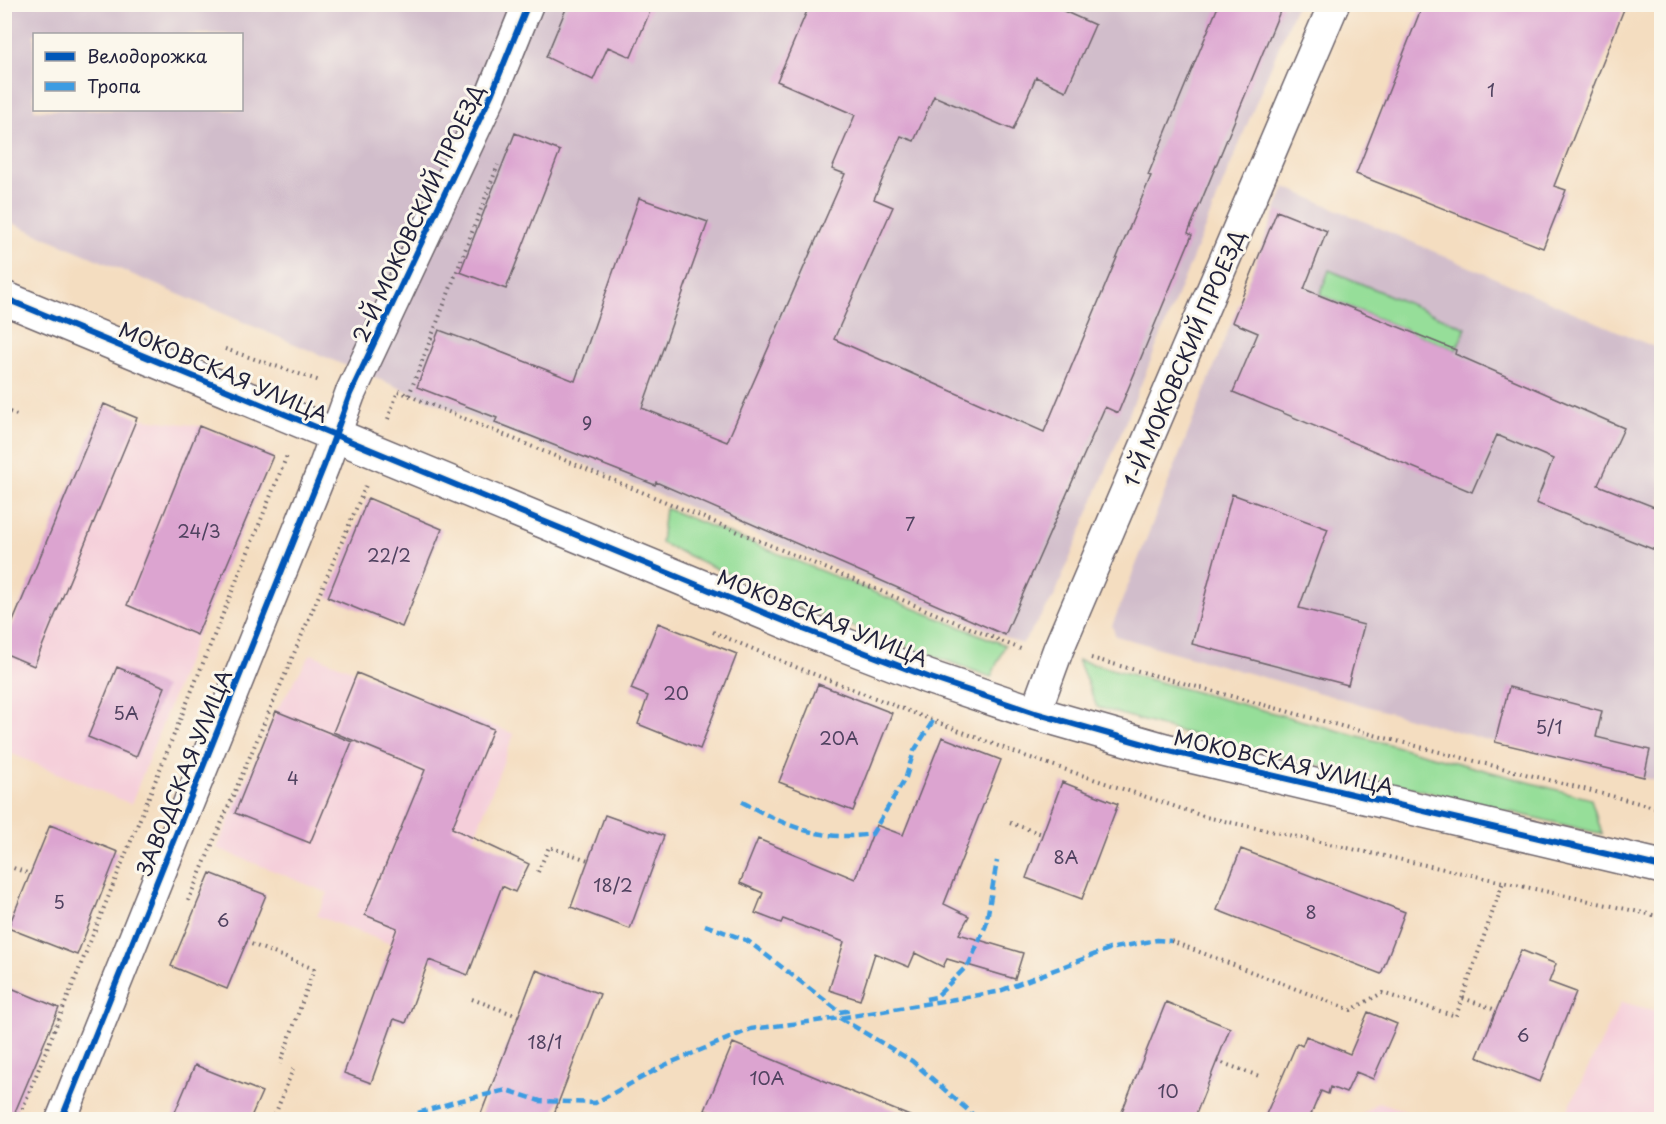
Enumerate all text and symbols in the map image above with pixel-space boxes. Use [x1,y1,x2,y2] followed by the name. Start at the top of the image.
[33,33,243,111] legend
[87,42,208,69] text: Велодорожка
[87,72,140,99] text: Тропа
[1487,76,1495,103] house number: 1
[343,79,491,347] street label: 2-Й МОКОВСКИЙ ПРОЕЗД
[1114,225,1252,491] street label: 1-Й МОКОВСКИЙ ПРОЕЗД
[114,312,334,430] street label: МОКОВСКАЯ УЛИЦА
[582,409,592,436] house number: 9
[905,510,915,537] house number: 7
[177,517,221,544] house number: 24/3
[367,541,411,568] house number: 22/2
[713,560,933,674] street label: МОКОВСКАЯ УЛИЦА
[127,664,239,880] street label: ЗАВОДСКАЯ УЛИЦА
[663,679,689,706] house number: 20
[113,699,139,726] house number: 5А
[1535,713,1563,740] house number: 5/1
[1171,720,1397,802] street label: МОКОВСКАЯ УЛИЦА
[819,724,859,751] house number: 20А
[287,764,299,791] house number: 4
[1053,843,1079,870] house number: 8А
[593,871,633,898] house number: 18/2
[53,888,65,915] house number: 5
[1305,898,1317,925] house number: 8
[217,906,229,933] house number: 6
[1517,1021,1529,1048] house number: 6
[528,1028,562,1055] house number: 18/1
[749,1064,785,1091] house number: 10А
[1157,1077,1179,1104] house number: 10

